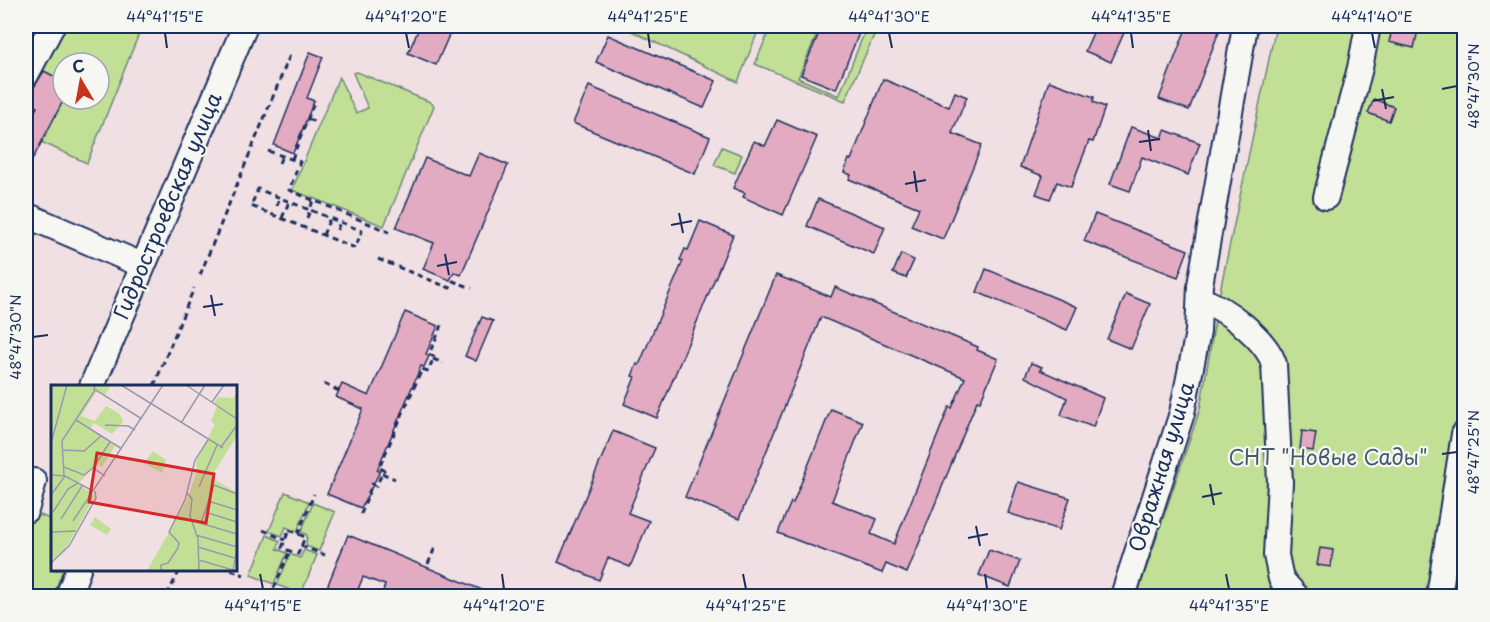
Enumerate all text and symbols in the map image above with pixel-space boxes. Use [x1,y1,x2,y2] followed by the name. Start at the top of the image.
[126,4,204,27] text: 44°41'15"E
[365,4,447,27] text: 44°41'20"E
[608,4,688,27] text: 44°41'25"E
[848,4,930,27] text: 44°41'30"E
[1091,4,1171,27] text: 44°41'35"E
[1331,4,1413,27] text: 44°41'40"E
[1461,43,1484,129] text: 48°47'30"N
[51,51,111,111] north arrow
[70,52,86,78] text: С
[104,86,229,324] street label: Гидростроевская улица
[3,294,26,380] text: 48°47'30"N
[1119,377,1201,556] street label: Овражная улица
[51,385,237,571] inset map
[1461,410,1484,494] text: 48°47'25"N
[1228,440,1428,472] park label: СНТ "Новые Сады"
[224,593,302,616] text: 44°41'15"E
[463,593,545,616] text: 44°41'20"E
[706,593,786,616] text: 44°41'25"E
[946,593,1028,616] text: 44°41'30"E
[1189,593,1269,616] text: 44°41'35"E

